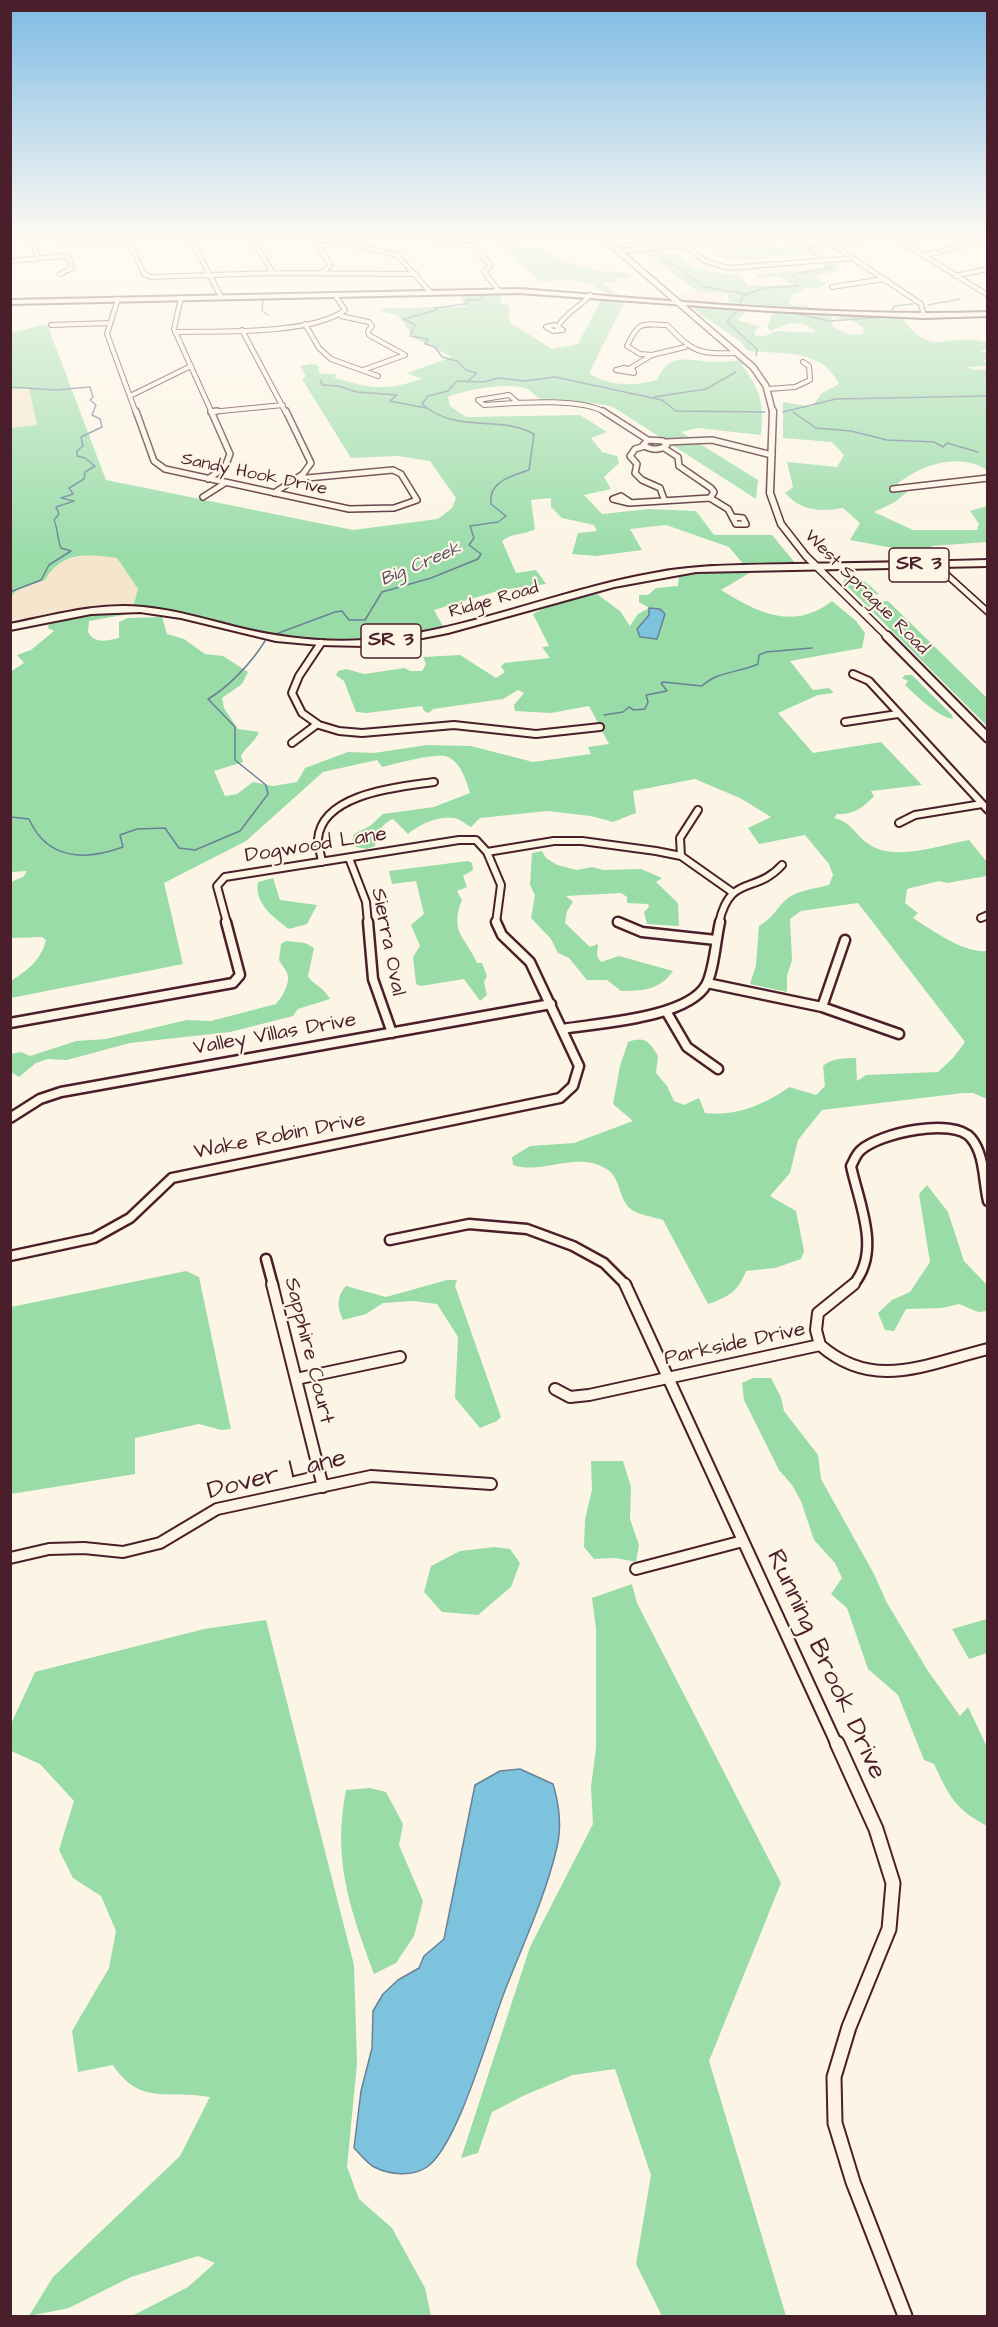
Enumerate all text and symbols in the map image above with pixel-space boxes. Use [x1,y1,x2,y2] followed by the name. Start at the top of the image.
[179,449,329,501] street label: Sandy Hook Drive
[799,526,933,660] street label: West Sprague Road
[378,538,464,592] water label: Big Creek
[889,548,949,582] road number: SR 3
[447,578,541,624] street label: Ridge Road
[361,624,421,658] road number: SR 3
[243,822,389,870] street label: Dogwood Lane
[364,886,410,998] street label: Sierra Oval
[192,1008,358,1062] street label: Valley Villas Drive
[192,1108,368,1166] street label: Wake Robin Drive
[278,1275,338,1427] street label: Sapphire Court
[662,1318,808,1372] street label: Parkside Drive
[204,1444,350,1508] street label: Dover Lane
[758,1545,892,1785] street label: Running Brook Drive

